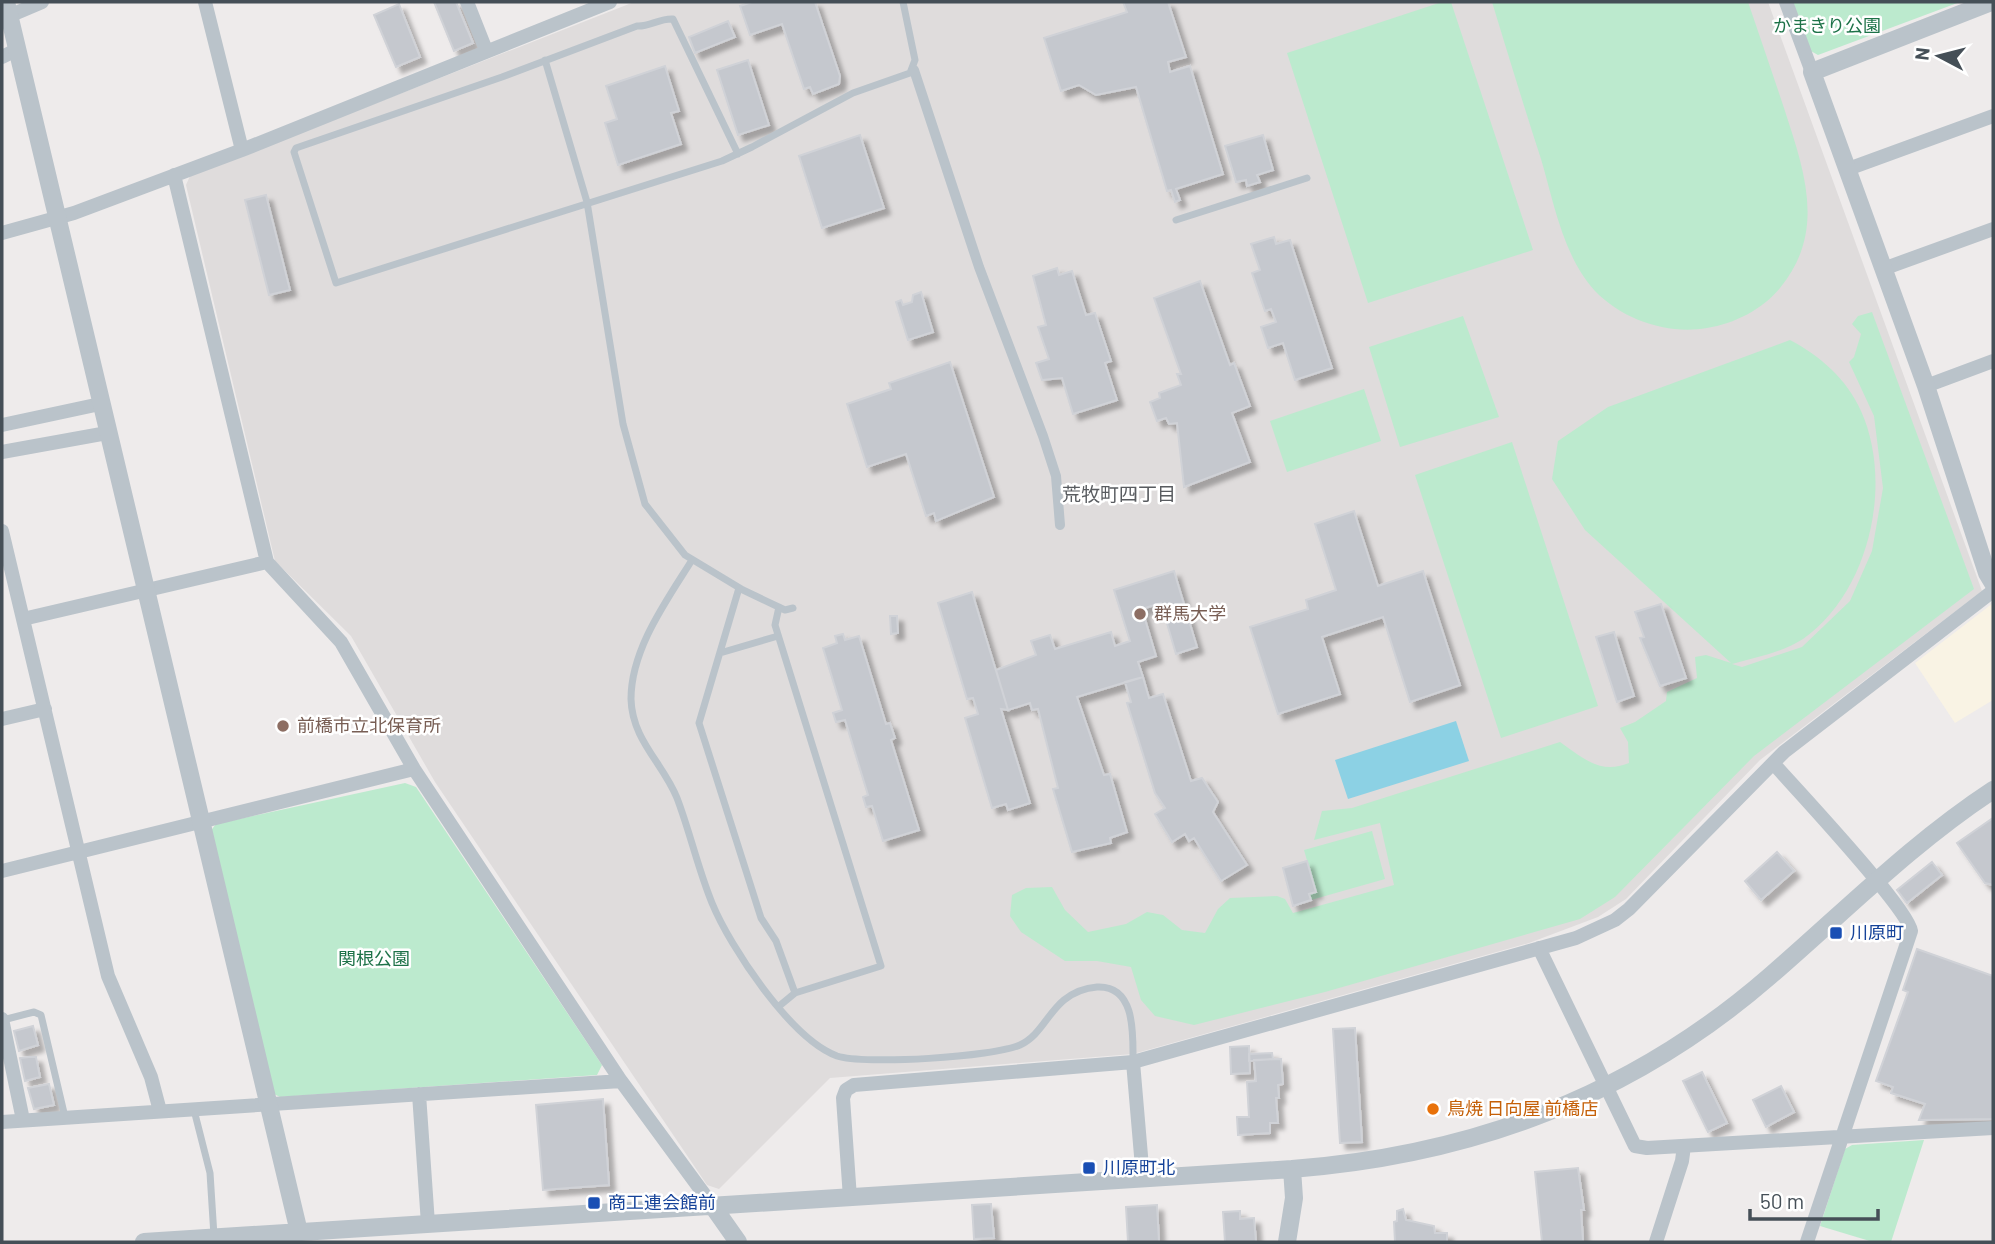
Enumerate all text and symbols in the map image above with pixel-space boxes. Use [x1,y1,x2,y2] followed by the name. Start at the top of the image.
[1773,14,1881,36] park label: かまきり公園
[1904,21,1974,91] north arrow
[1909,46,1934,62] text: N
[1062,482,1176,505] district label: 荒牧町四丁目
[1154,602,1226,624] place label: 群馬大学
[1132,606,1148,622] marker: 群馬大学
[297,714,441,736] place label: 前橋市立北保育所
[275,718,291,734] marker: 前橋市立北保育所
[1850,921,1904,943] place label: 川原町
[1828,925,1844,941] marker: 川原町
[338,947,410,969] park label: 関根公園
[1447,1097,1598,1119] place label: 鳥焼 日向屋 前橋店
[1425,1101,1441,1117] marker: 鳥焼 日向屋 前橋店
[1103,1156,1175,1178] place label: 川原町北
[1081,1160,1097,1176] marker: 川原町北
[1750,1178,1878,1222] scale bar
[1760,1188,1804,1213] text: 50 m
[608,1191,716,1213] place label: 商工連会館前
[586,1195,602,1211] marker: 商工連会館前

